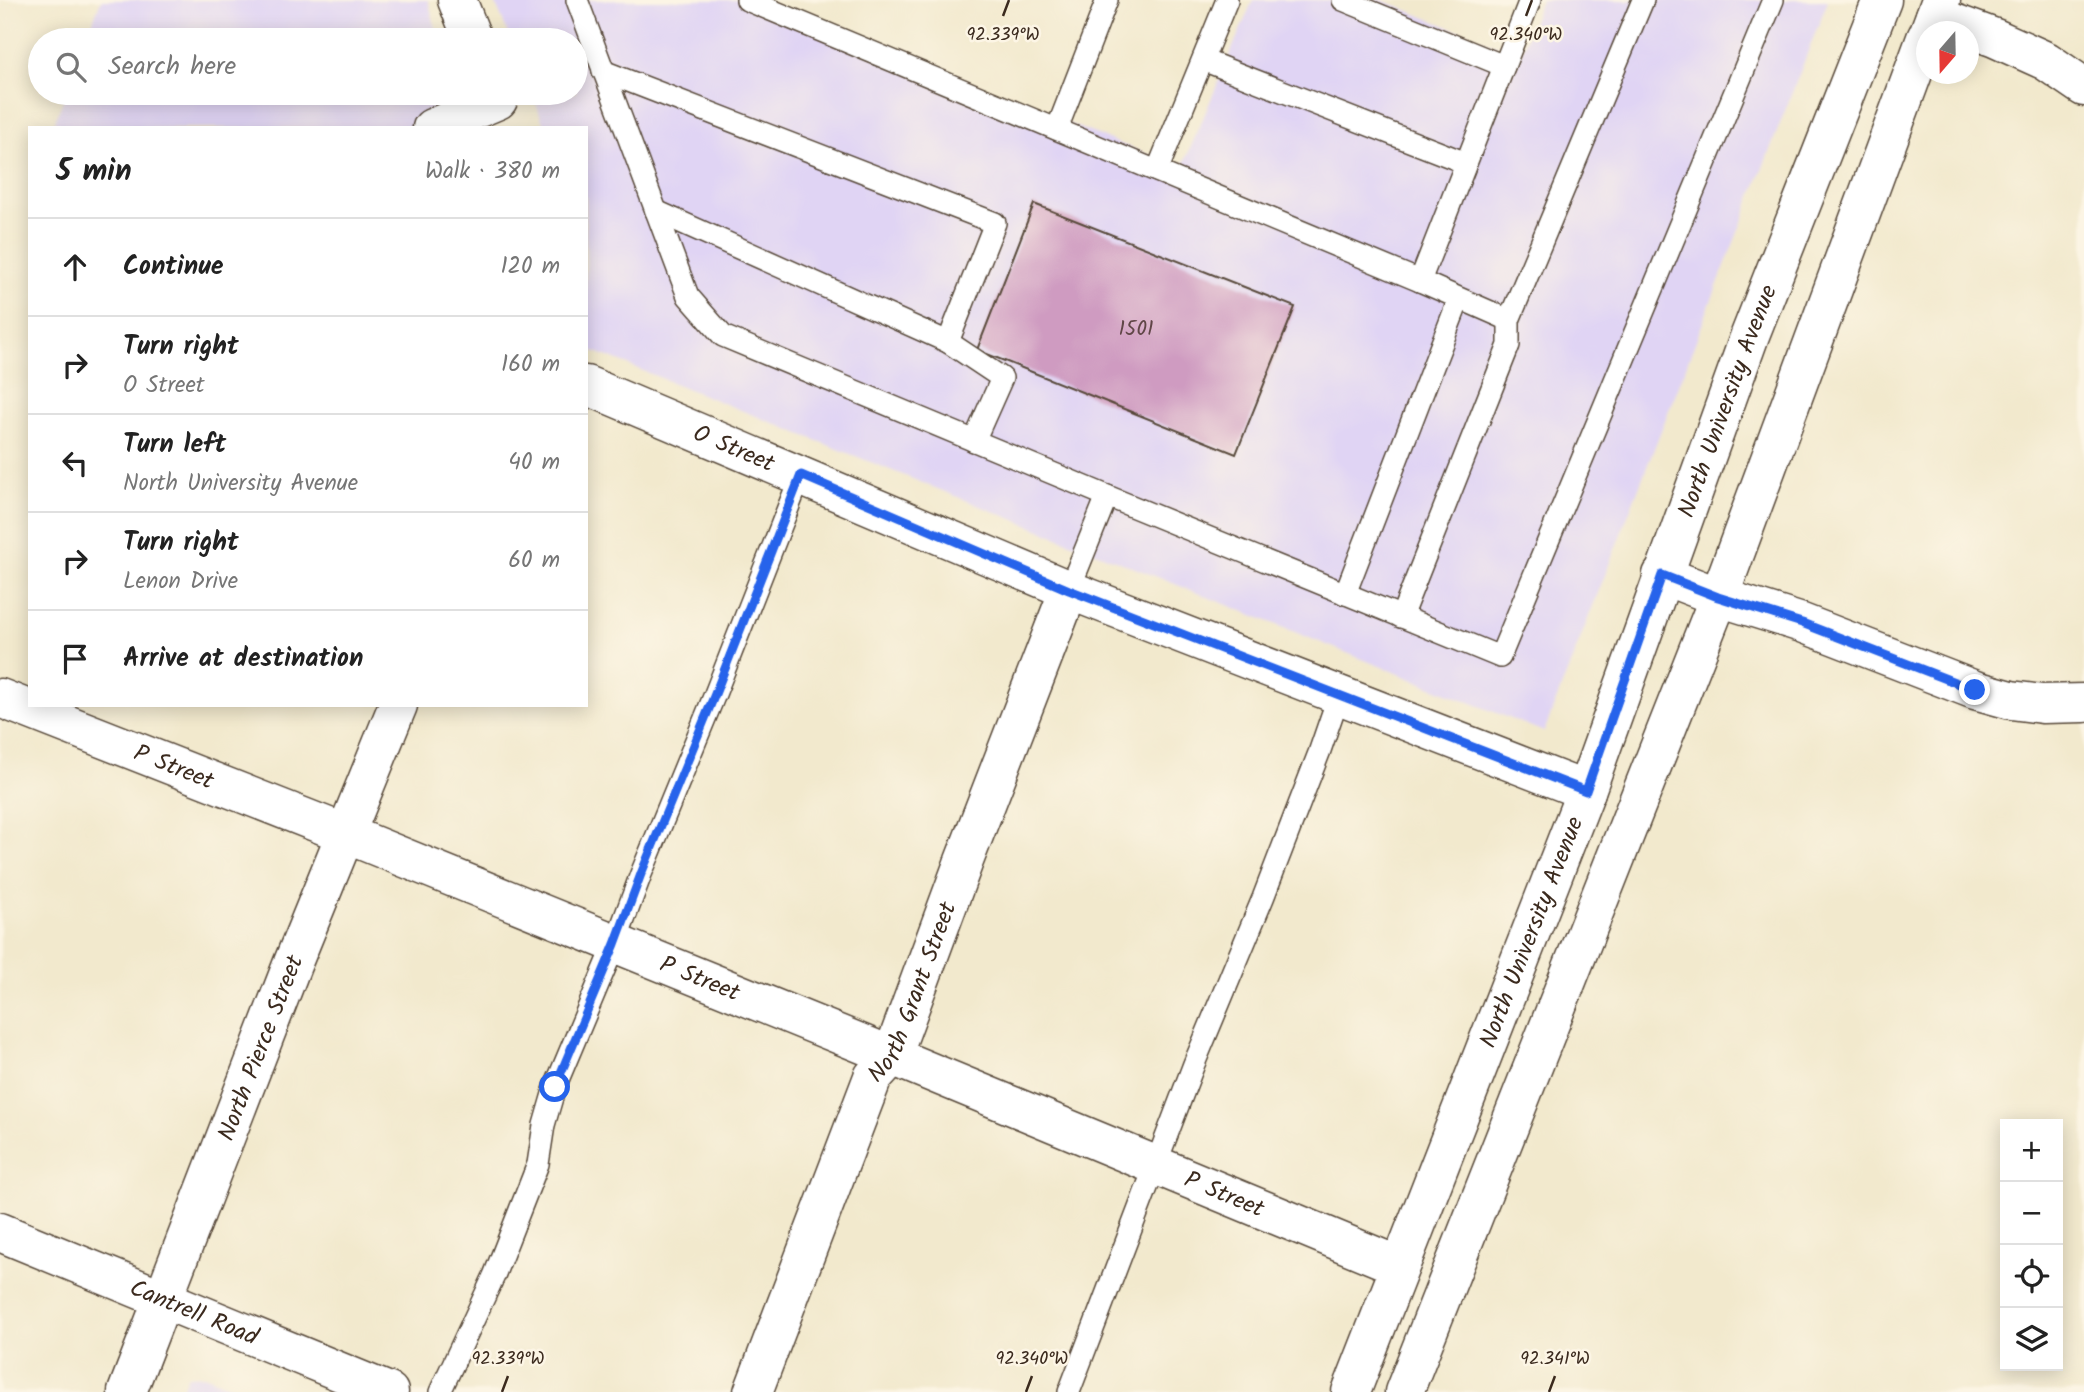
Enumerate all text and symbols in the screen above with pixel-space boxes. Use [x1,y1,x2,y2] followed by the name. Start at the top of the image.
[966,21,1040,50] text: 92.339°W
[1490,21,1562,50] text: 92.340°W
[1916,21,1979,84] north arrow
[28,28,588,105] search box
[108,46,236,88] text: Search here
[52,48,90,86] icon: search
[56,148,132,196] text: 5 min
[425,154,560,190] text: Walk · 380 m
[123,246,224,288] text: Continue
[56,248,94,286] icon: ahead
[500,249,560,285] text: 120 m
[1668,279,1789,523] street label: North University Avenue
[1119,313,1153,346] house number: 1501
[123,326,239,368] text: Turn right
[56,346,94,384] icon: right
[501,347,560,383] text: 160 m
[123,368,205,404] text: O Street
[687,415,781,484] street label: O Street
[123,424,226,466] text: Turn left
[56,444,94,482] icon: left
[508,445,560,481] text: 40 m
[123,466,358,502] text: North University Avenue
[123,522,239,564] text: Turn right
[56,542,94,580] icon: right
[508,543,560,579] text: 60 m
[123,564,238,600] text: Lenon Drive
[123,638,363,680] text: Arrive at destination
[56,640,94,678] icon: arrive
[1959,674,1990,705] route end
[127,734,220,801] street label: P Street
[1469,811,1595,1054] street label: North University Avenue
[858,896,969,1092] street label: North Grant Street
[653,946,746,1013] street label: P Street
[208,949,315,1147] street label: North Pierce Street
[539,1071,570,1102] route start
[2000,1119,2063,1371] map controls
[2000,1119,2063,1182] button: +
[1178,1161,1271,1229] street label: P Street
[2000,1182,2063,1245] button: −
[2000,1245,2063,1308] button: locate
[123,1269,265,1358] street label: Cantrell Road
[2000,1308,2063,1371] button: layers
[471,1345,545,1374] text: 92.339°W
[996,1345,1068,1374] text: 92.340°W
[1520,1345,1590,1374] text: 92.341°W

